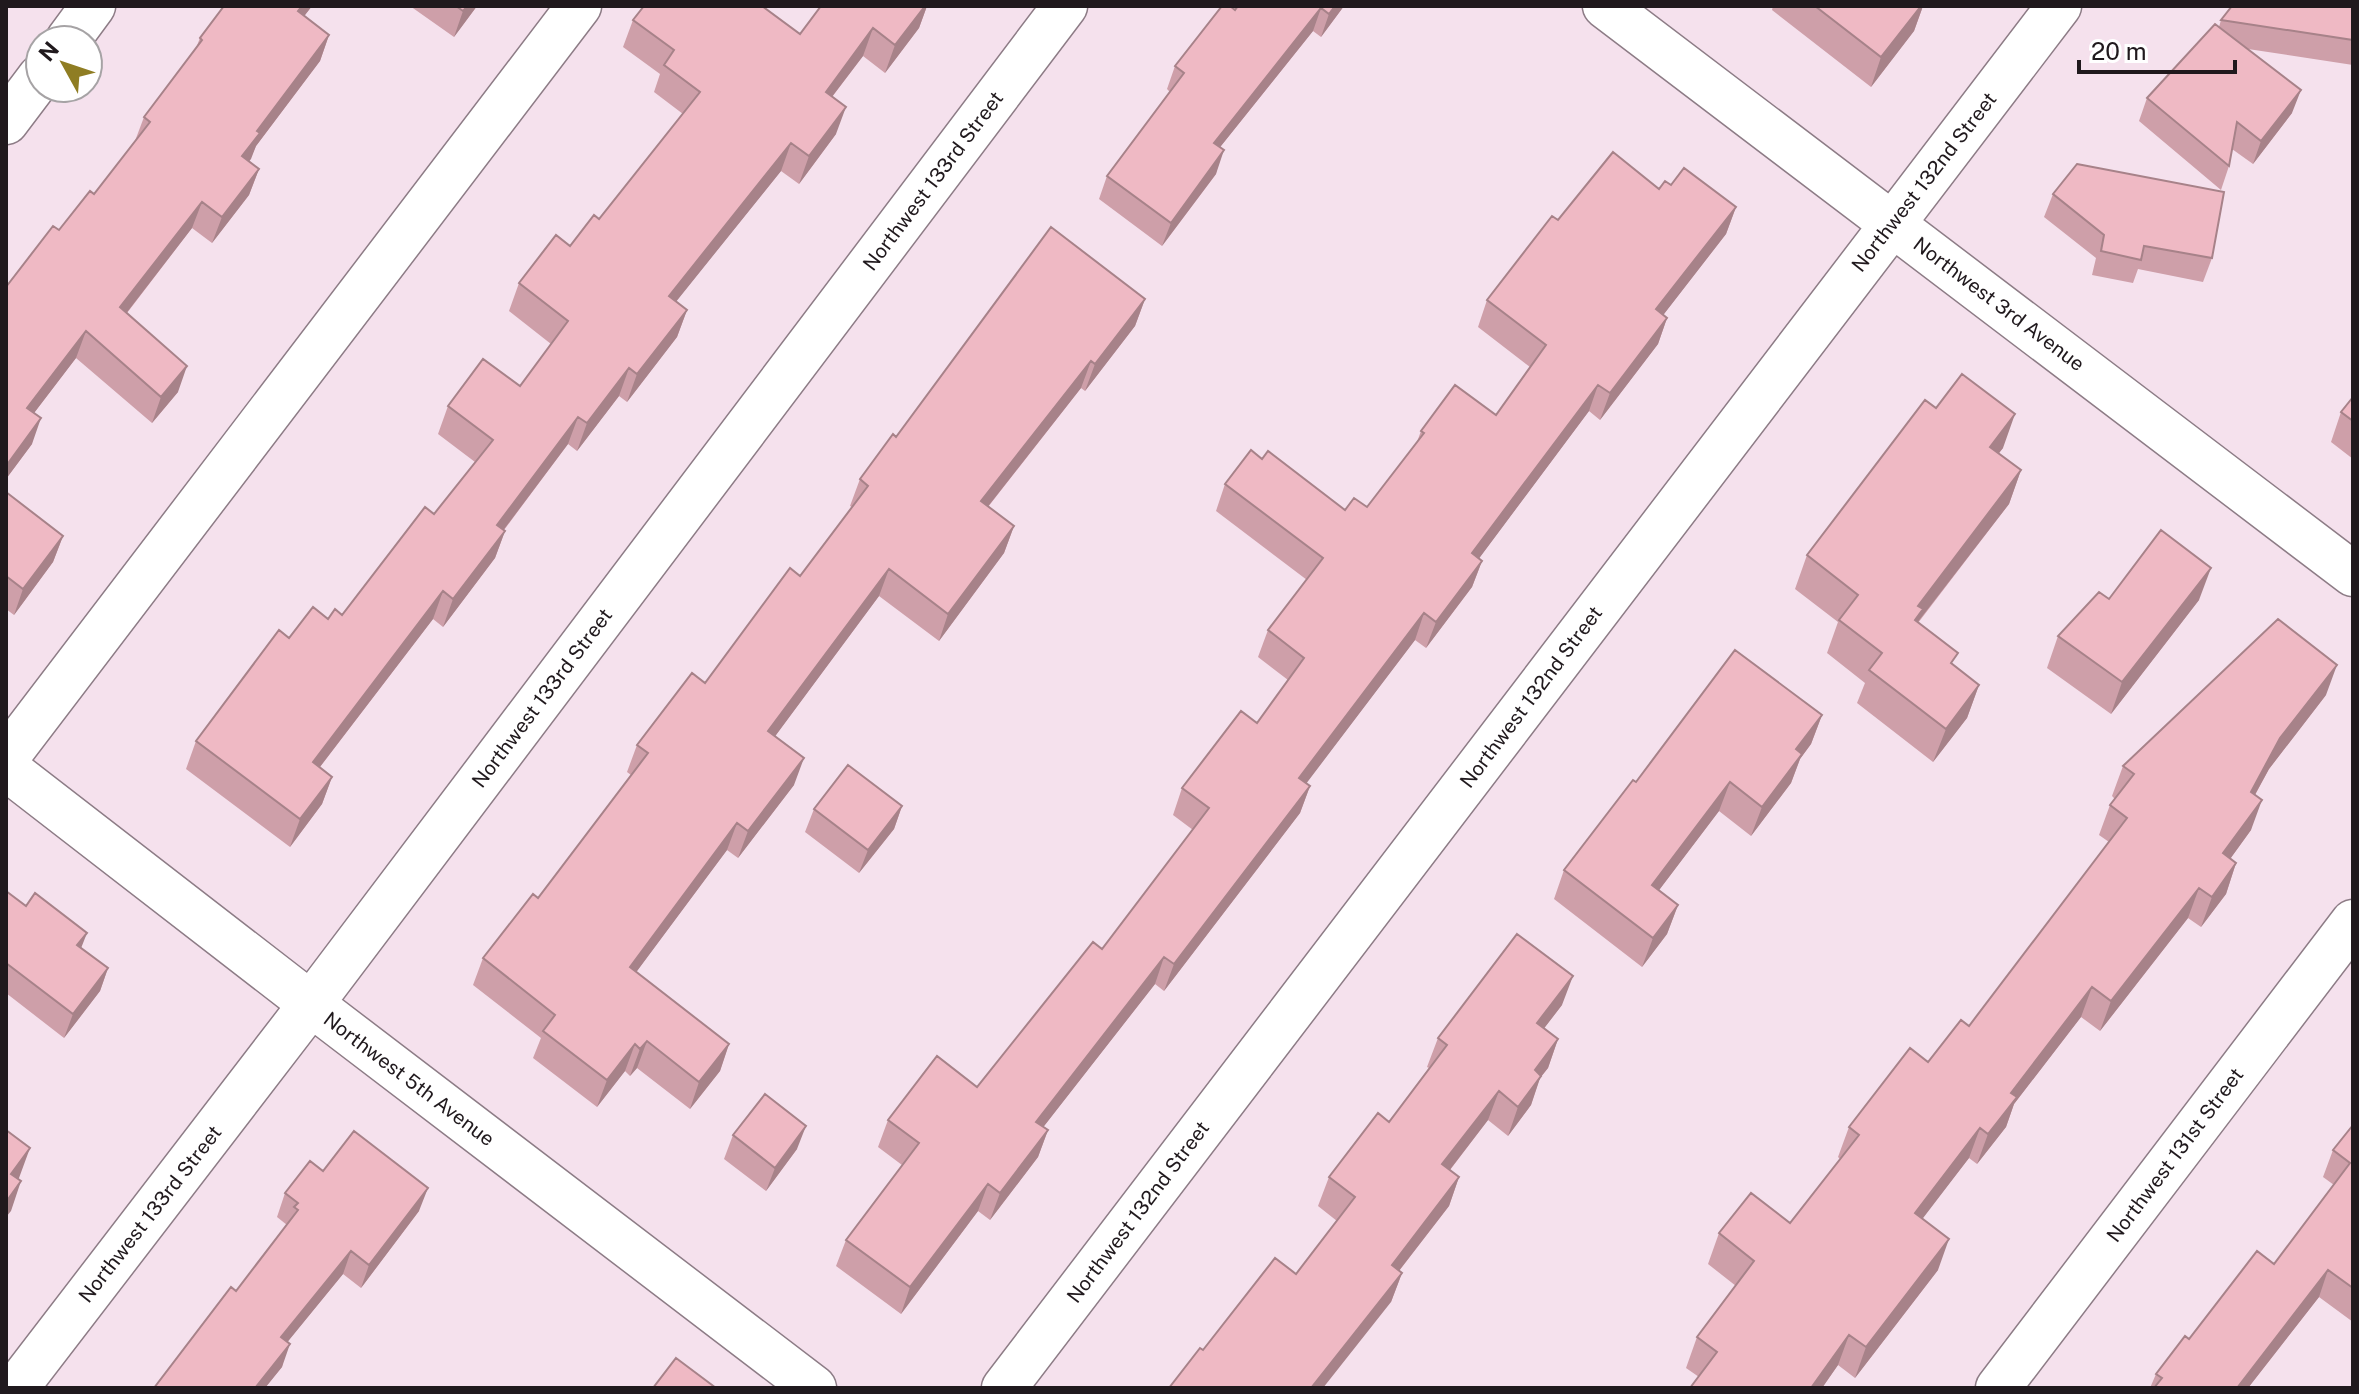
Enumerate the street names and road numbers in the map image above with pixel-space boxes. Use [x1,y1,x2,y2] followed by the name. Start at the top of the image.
[858,87,1008,275] street label: Northwest 133rd Street
[1846,87,2002,277] street label: Northwest 132nd Street
[1909,232,2089,376] street label: Northwest 3rd Avenue
[1455,601,1607,793] street label: Northwest 132nd Street
[467,604,617,792] street label: Northwest 133rd Street
[319,1007,499,1151] street label: Northwest 5th Avenue
[2102,1063,2248,1247] street label: Northwest 131st Street
[1062,1116,1214,1308] street label: Northwest 132nd Street
[73,1121,227,1307] street label: Northwest 133rd Street

